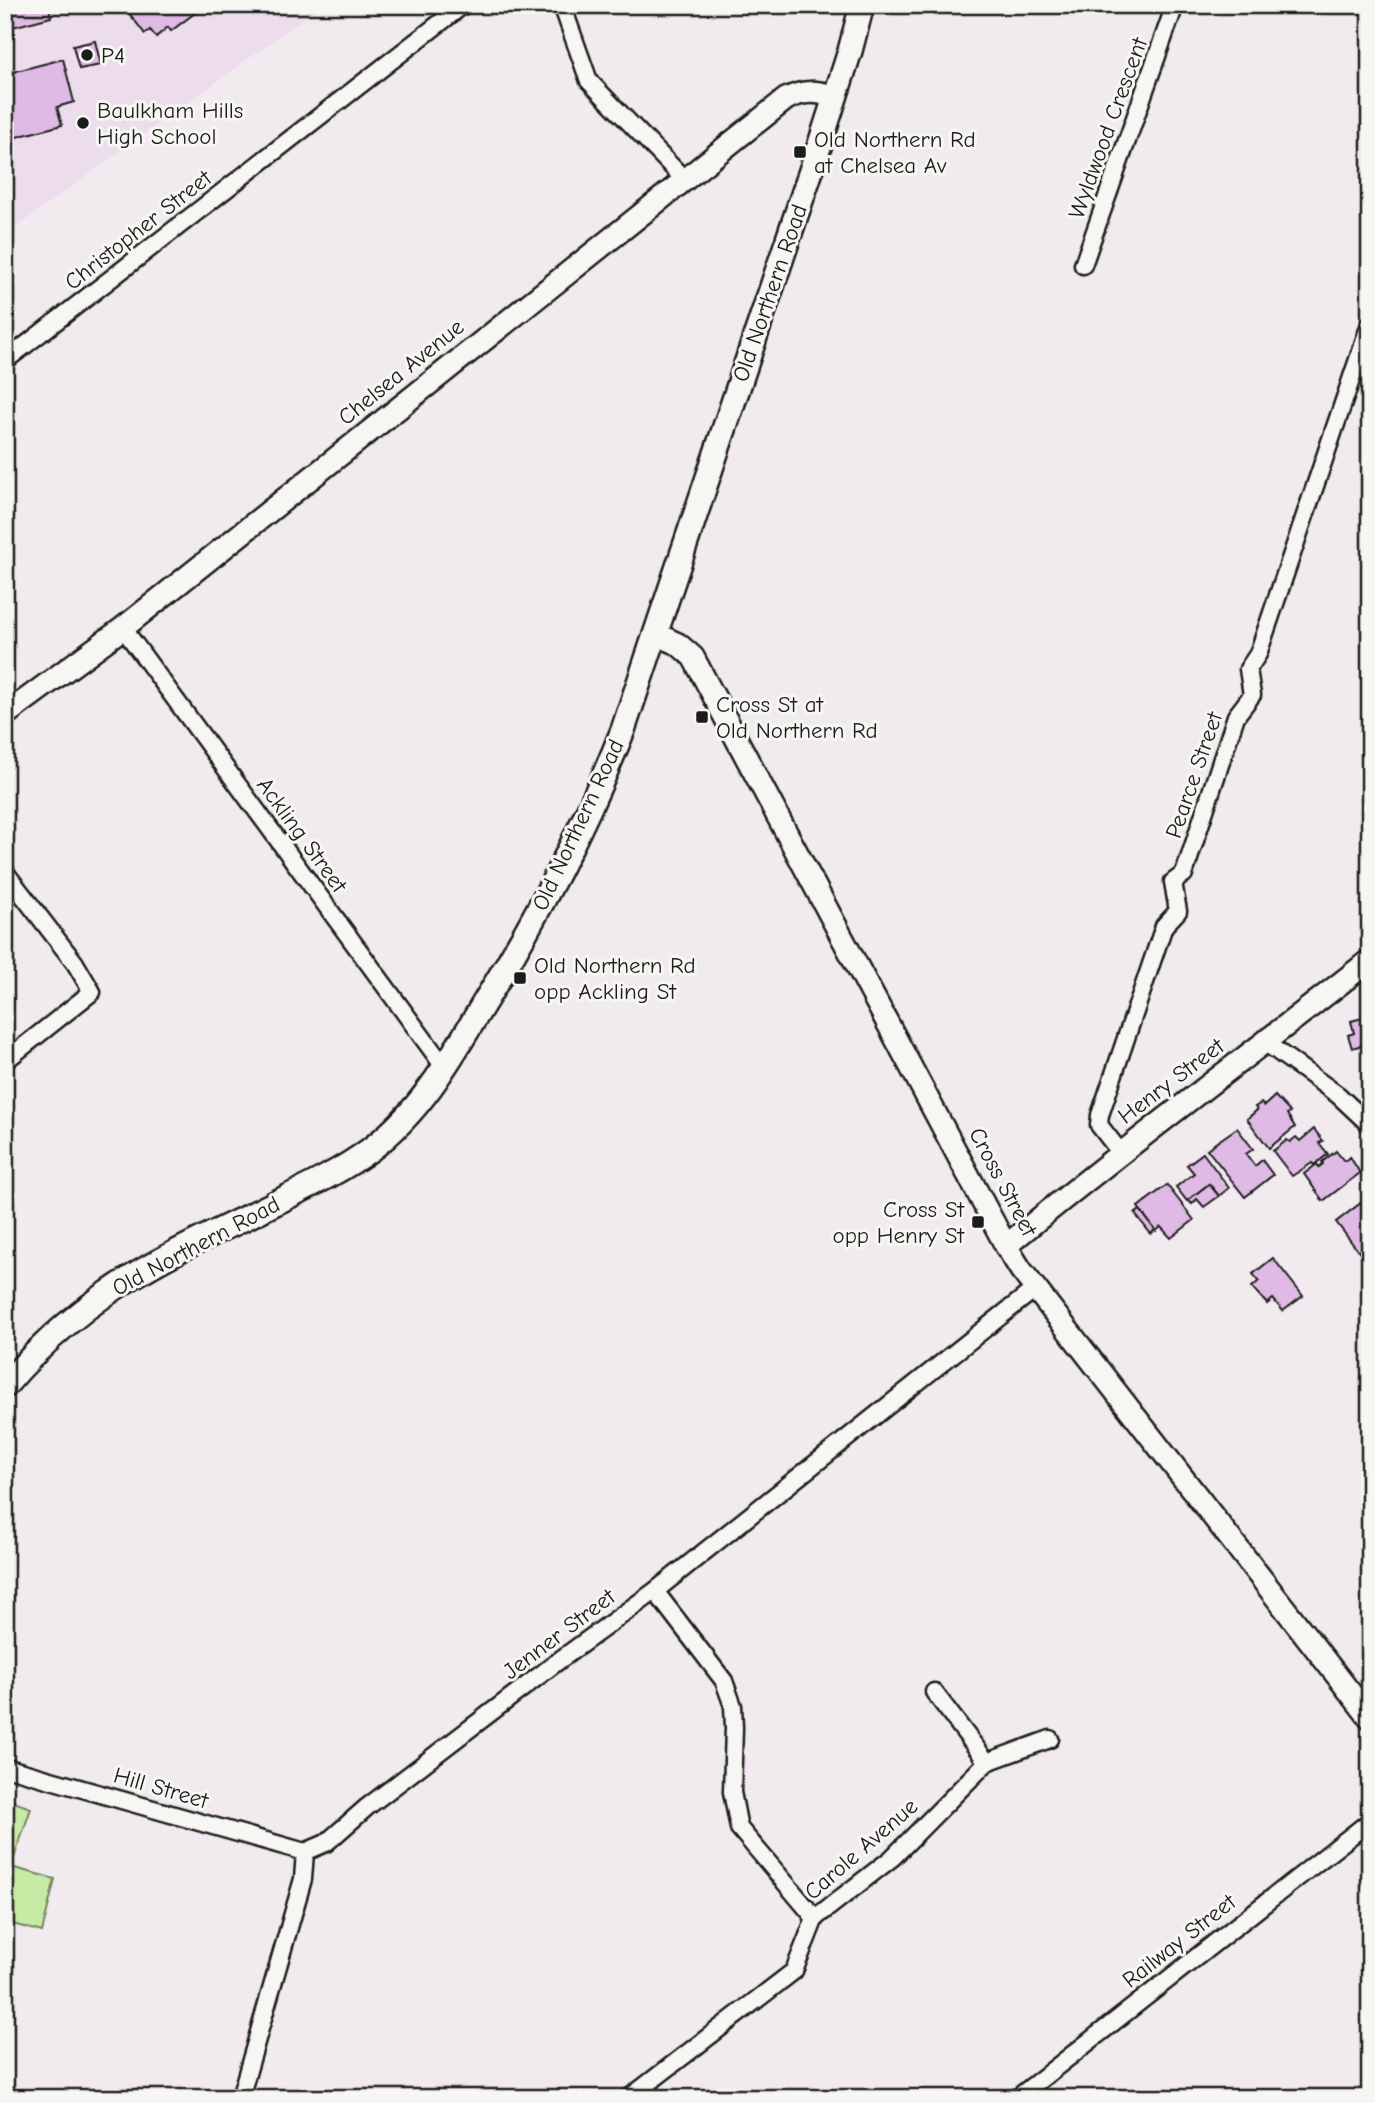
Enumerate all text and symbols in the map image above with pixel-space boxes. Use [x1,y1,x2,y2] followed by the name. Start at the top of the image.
[1063,32,1154,222] street label: Wyldwood Crescent
[101,42,125,69] place label: P4
[79,47,95,63] marker: P4
[97,97,243,150] place label: Baulkham Hills High School
[75,115,91,131] marker: Baulkham Hills High School
[814,126,976,179] place label: Old Northern Rd at Chelsea Av
[792,144,808,160] marker: Old Northern Rd at Chelsea Av
[59,163,218,296] street label: Christopher Street
[727,201,813,385] street label: Old Northern Road
[333,313,469,431] street label: Chelsea Avenue
[716,691,878,744] place label: Cross St at Old Northern Rd
[1160,707,1229,842] street label: Pearce Street
[694,709,710,725] marker: Cross St at Old Northern Rd
[527,735,629,915] street label: Old Northern Road
[251,772,354,899] street label: Ackling Street
[534,952,696,1005] place label: Old Northern Rd opp Ackling St
[512,970,528,986] marker: Old Northern Rd opp Ackling St
[1113,1032,1230,1130] street label: Henry Street
[963,1123,1044,1242] street label: Cross Street
[108,1190,284,1302] street label: Old Northern Road
[832,1196,965,1249] place label: Cross St opp Henry St
[970,1214,986,1230] marker: Cross St opp Henry St
[498,1582,622,1685] street label: Jenner Street
[111,1762,213,1815] street label: Hill Street
[799,1792,923,1906] street label: Carole Avenue
[1117,1888,1242,1994] street label: Railway Street

